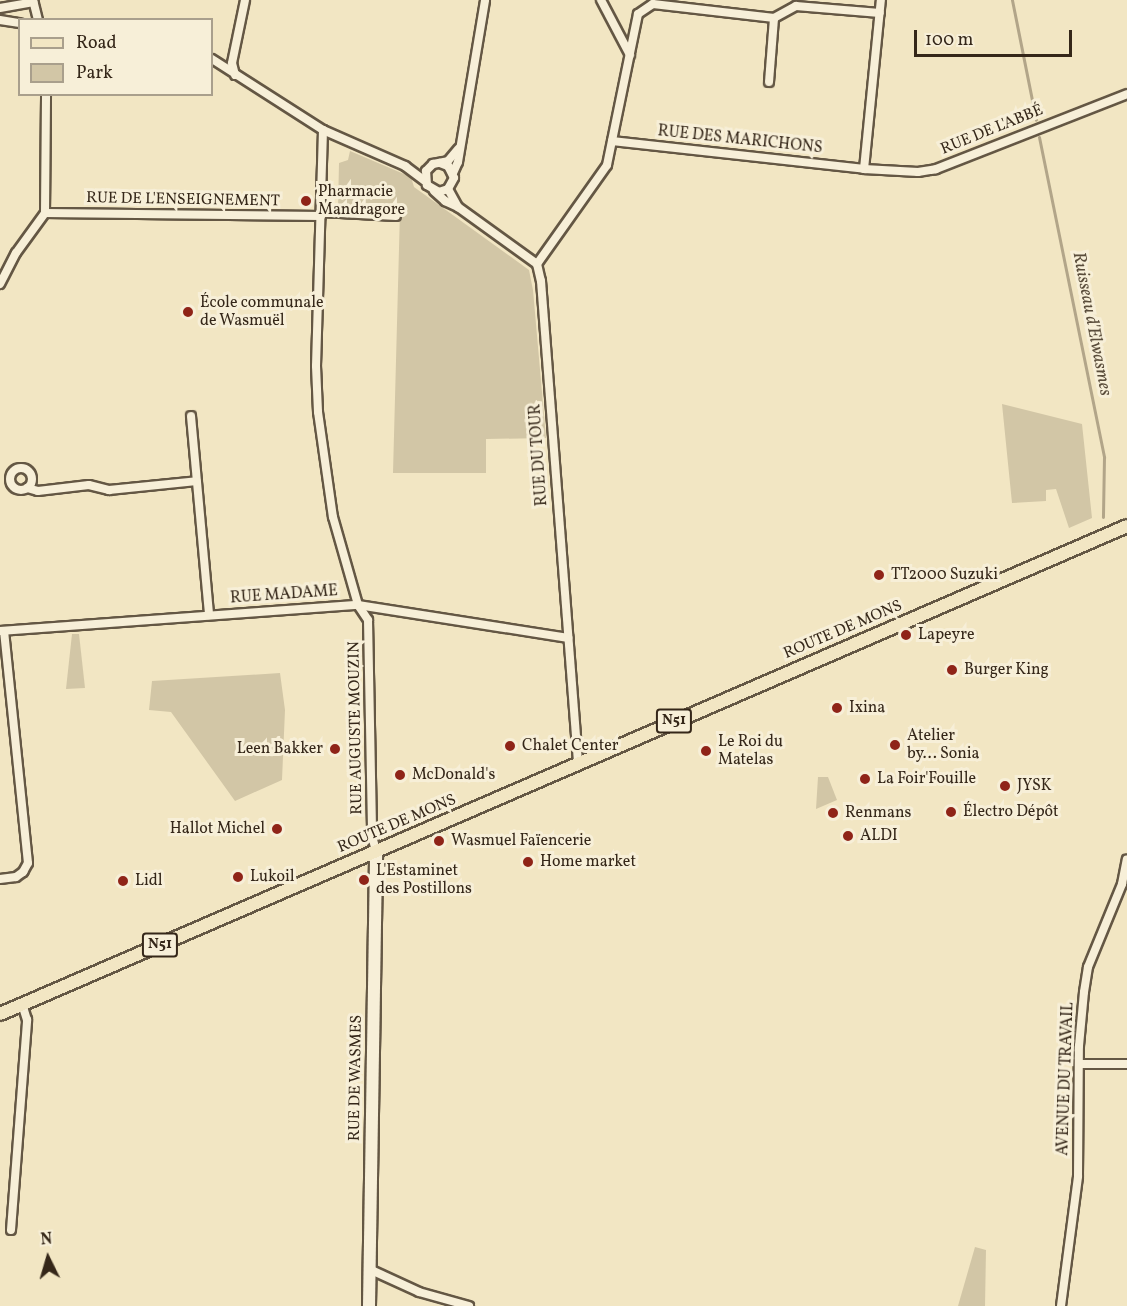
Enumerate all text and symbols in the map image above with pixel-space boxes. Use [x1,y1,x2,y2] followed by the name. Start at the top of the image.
[18,18,213,96] legend
[917,18,1074,56] scale bar
[925,28,974,53] text: 100 m
[76,31,117,56] text: Road
[76,61,113,86] text: Park
[938,101,1046,159] street label: RUE DE L'ABBÉ
[657,122,823,158] street label: RUE DES MARICHONS
[318,182,405,220] place label: Pharmacie Mandragore
[86,189,280,211] street label: RUE DE L'ENSEIGNEMENT
[299,194,313,208] marker: Pharmacie Mandragore
[1066,250,1116,398] water label: Ruisseau d'Elwasmes
[200,293,324,331] place label: École communale de Wasmuël
[181,305,195,319] marker: École communale de Wasmuël
[526,403,552,507] street label: RUE DU TOUR
[891,565,998,585] place label: TT2000 Suzuki
[872,568,886,582] marker: TT2000 Suzuki
[230,582,338,608] street label: RUE MADAME
[781,596,905,664] street label: ROUTE DE MONS
[918,625,974,645] place label: Lapeyre
[899,628,913,642] marker: Lapeyre
[345,641,367,815] street label: RUE AUGUSTE MOUZIN
[964,660,1049,680] place label: Burger King
[945,663,959,677] marker: Burger King
[849,698,885,718] place label: Ixina
[830,701,844,715] marker: Ixina
[654,709,694,733] road number: N51
[907,726,980,764] place label: Atelier by... Sonia
[718,732,783,770] place label: Le Roi du Matelas
[522,736,618,756] place label: Chalet Center
[888,738,902,752] marker: Atelier by... Sonia
[237,739,323,759] place label: Leen Bakker
[503,739,517,753] marker: Chalet Center
[328,742,342,756] marker: Leen Bakker
[699,744,713,758] marker: Le Roi du Matelas
[412,765,495,785] place label: McDonald's
[393,768,407,782] marker: McDonald's
[877,769,976,789] place label: La Foir'Fouille
[858,772,872,786] marker: La Foir'Fouille
[1017,776,1052,796] place label: JYSK
[998,779,1012,793] marker: JYSK
[335,790,459,858] street label: ROUTE DE MONS
[963,802,1059,822] place label: Électro Dépôt
[845,803,911,823] place label: Renmans
[944,805,958,819] marker: Électro Dépôt
[826,806,840,820] marker: Renmans
[170,819,265,839] place label: Hallot Michel
[270,822,284,836] marker: Hallot Michel
[860,826,898,846] place label: ALDI
[841,829,855,843] marker: ALDI
[451,831,591,851] place label: Wasmuel Faïencerie
[432,834,446,848] marker: Wasmuel Faïencerie
[540,852,636,872] place label: Home market
[521,855,535,869] marker: Home market
[376,861,472,899] place label: L'Estaminet des Postillons
[250,867,295,887] place label: Lukoil
[231,870,245,884] marker: Lukoil
[135,871,163,891] place label: Lidl
[357,873,371,887] marker: L'Estaminet des Postillons
[116,874,130,888] marker: Lidl
[140,933,180,957] road number: N51
[1054,1002,1078,1156] street label: AVENUE DU TRAVAIL
[345,1014,367,1142] street label: RUE DE WASMES
[18,1228,78,1288] north arrow
[40,1229,53,1252] text: N

